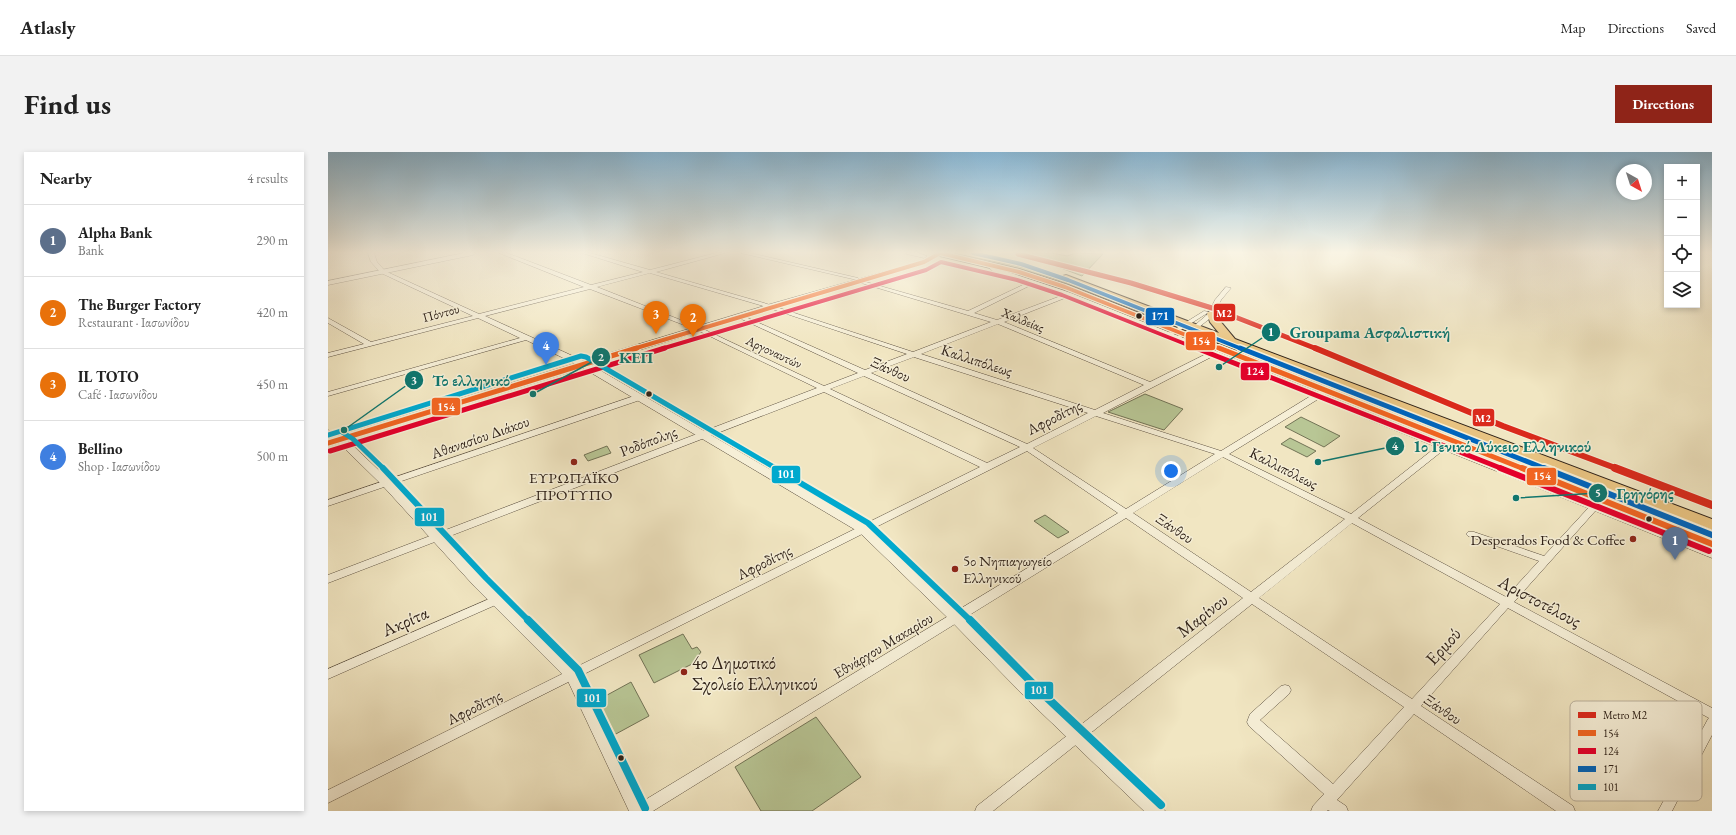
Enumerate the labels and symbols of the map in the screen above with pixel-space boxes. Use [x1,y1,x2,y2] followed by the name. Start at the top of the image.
[1616,164,1652,200] north arrow
[421,300,462,326] street label: Πόντου
[643,301,669,334] pin: 3
[998,303,1047,336] street label: Χαλδείας
[1213,303,1236,322] line badge: Μ2
[680,304,706,337] pin: 2
[1216,306,1232,320] text: Μ2
[1145,307,1175,326] line badge: 171
[1151,309,1169,323] text: 171
[1134,311,1144,321] unlabelled marker
[1261,318,1458,346] callout: Groupama Ασφαλιστική
[1290,322,1450,343] text: Groupama Ασφαλιστική
[1268,324,1274,340] text: 1
[742,331,805,372] street label: Αργοναυτών
[1185,331,1216,351] line badge: 154
[533,332,559,365] pin: 4
[1192,334,1210,348] text: 154
[939,340,1015,380] street label: Καλλιπόλεως
[591,343,662,371] callout: ΚΕΠ
[619,347,653,368] text: ΚΕΠ
[598,349,605,365] text: 2
[868,352,914,386] street label: Ξάνθου
[1240,362,1270,381] line badge: 124
[1246,364,1264,378] text: 124
[404,366,518,394] callout: Το ελληνικό
[432,370,510,391] text: Το ελληνικό
[411,372,417,388] text: 3
[644,389,654,399] unlabelled marker
[1023,395,1085,439] street label: Αφροδίτης
[431,397,461,416] line badge: 154
[437,400,455,414] text: 154
[1472,408,1495,427] line badge: Μ2
[427,411,532,463] street label: Αθανασίου Διάκου
[1475,411,1491,425] text: Μ2
[617,421,679,461] street label: Ροδόπολης
[1385,432,1600,460] callout: 1ο Γενικό Λύκειο Ελληνικού
[1413,436,1591,457] text: 1ο Γενικό Λύκειο Ελληνικού
[1392,438,1399,454] text: 4
[1247,443,1321,493] street label: Καλλιπόλεως
[569,457,579,467] marker: ΕΥΡΩΠΑΪΚΟ ΠΡΟΤΥΠΟ
[1161,461,1181,481] your location
[771,465,801,484] line badge: 101
[777,467,795,481] text: 101
[1526,467,1557,486] line badge: 154
[529,468,619,504] place label: ΕΥΡΩΠΑΪΚΟ ΠΡΟΤΥΠΟ
[1533,469,1551,483] text: 154
[1588,479,1681,507] callout: Γρηγόρης
[1616,483,1674,504] text: Γρηγόρης
[1595,485,1601,501] text: 5
[414,507,445,527] line badge: 101
[1153,509,1197,547] street label: Ξάνθου
[420,510,438,524] text: 101
[1644,514,1654,524] unlabelled marker
[1662,527,1688,560] pin: 1
[1471,530,1625,549] place label: Desperados Food & Coffee
[1628,534,1638,544] marker: Desperados Food & Coffee
[733,540,795,584] street label: Αφροδίτης
[963,551,1052,587] place label: 5ο Νηπιαγωγείο Ελληνικού
[950,564,960,574] marker: 5ο Νηπιαγωγείο Ελληνικού
[1494,569,1585,632] street label: Αριστοτέλους
[1172,588,1232,642] street label: Μαρίνου
[377,600,433,642] street label: Ακρίτα
[830,608,936,682] street label: Εθνάρχου Μακαρίου
[1420,623,1466,669] street label: Ερμού
[692,651,818,695] place label: 4ο Δημοτικό Σχολείο Ελληνικού
[679,667,689,677] marker: 4ο Δημοτικό Σχολείο Ελληνικού
[1024,681,1054,700] line badge: 101
[1030,683,1048,697] text: 101
[443,685,505,729] street label: Αφροδίτης
[576,688,607,708] line badge: 101
[1421,690,1465,728] street label: Ξάνθου
[583,691,601,705] text: 101
[1570,701,1702,801] legend
[1603,708,1648,722] text: Metro Μ2
[1603,726,1620,740] text: 154
[1603,744,1620,758] text: 124
[616,753,626,763] unlabelled marker
[1603,762,1619,776] text: 171
[1603,780,1619,794] text: 101

